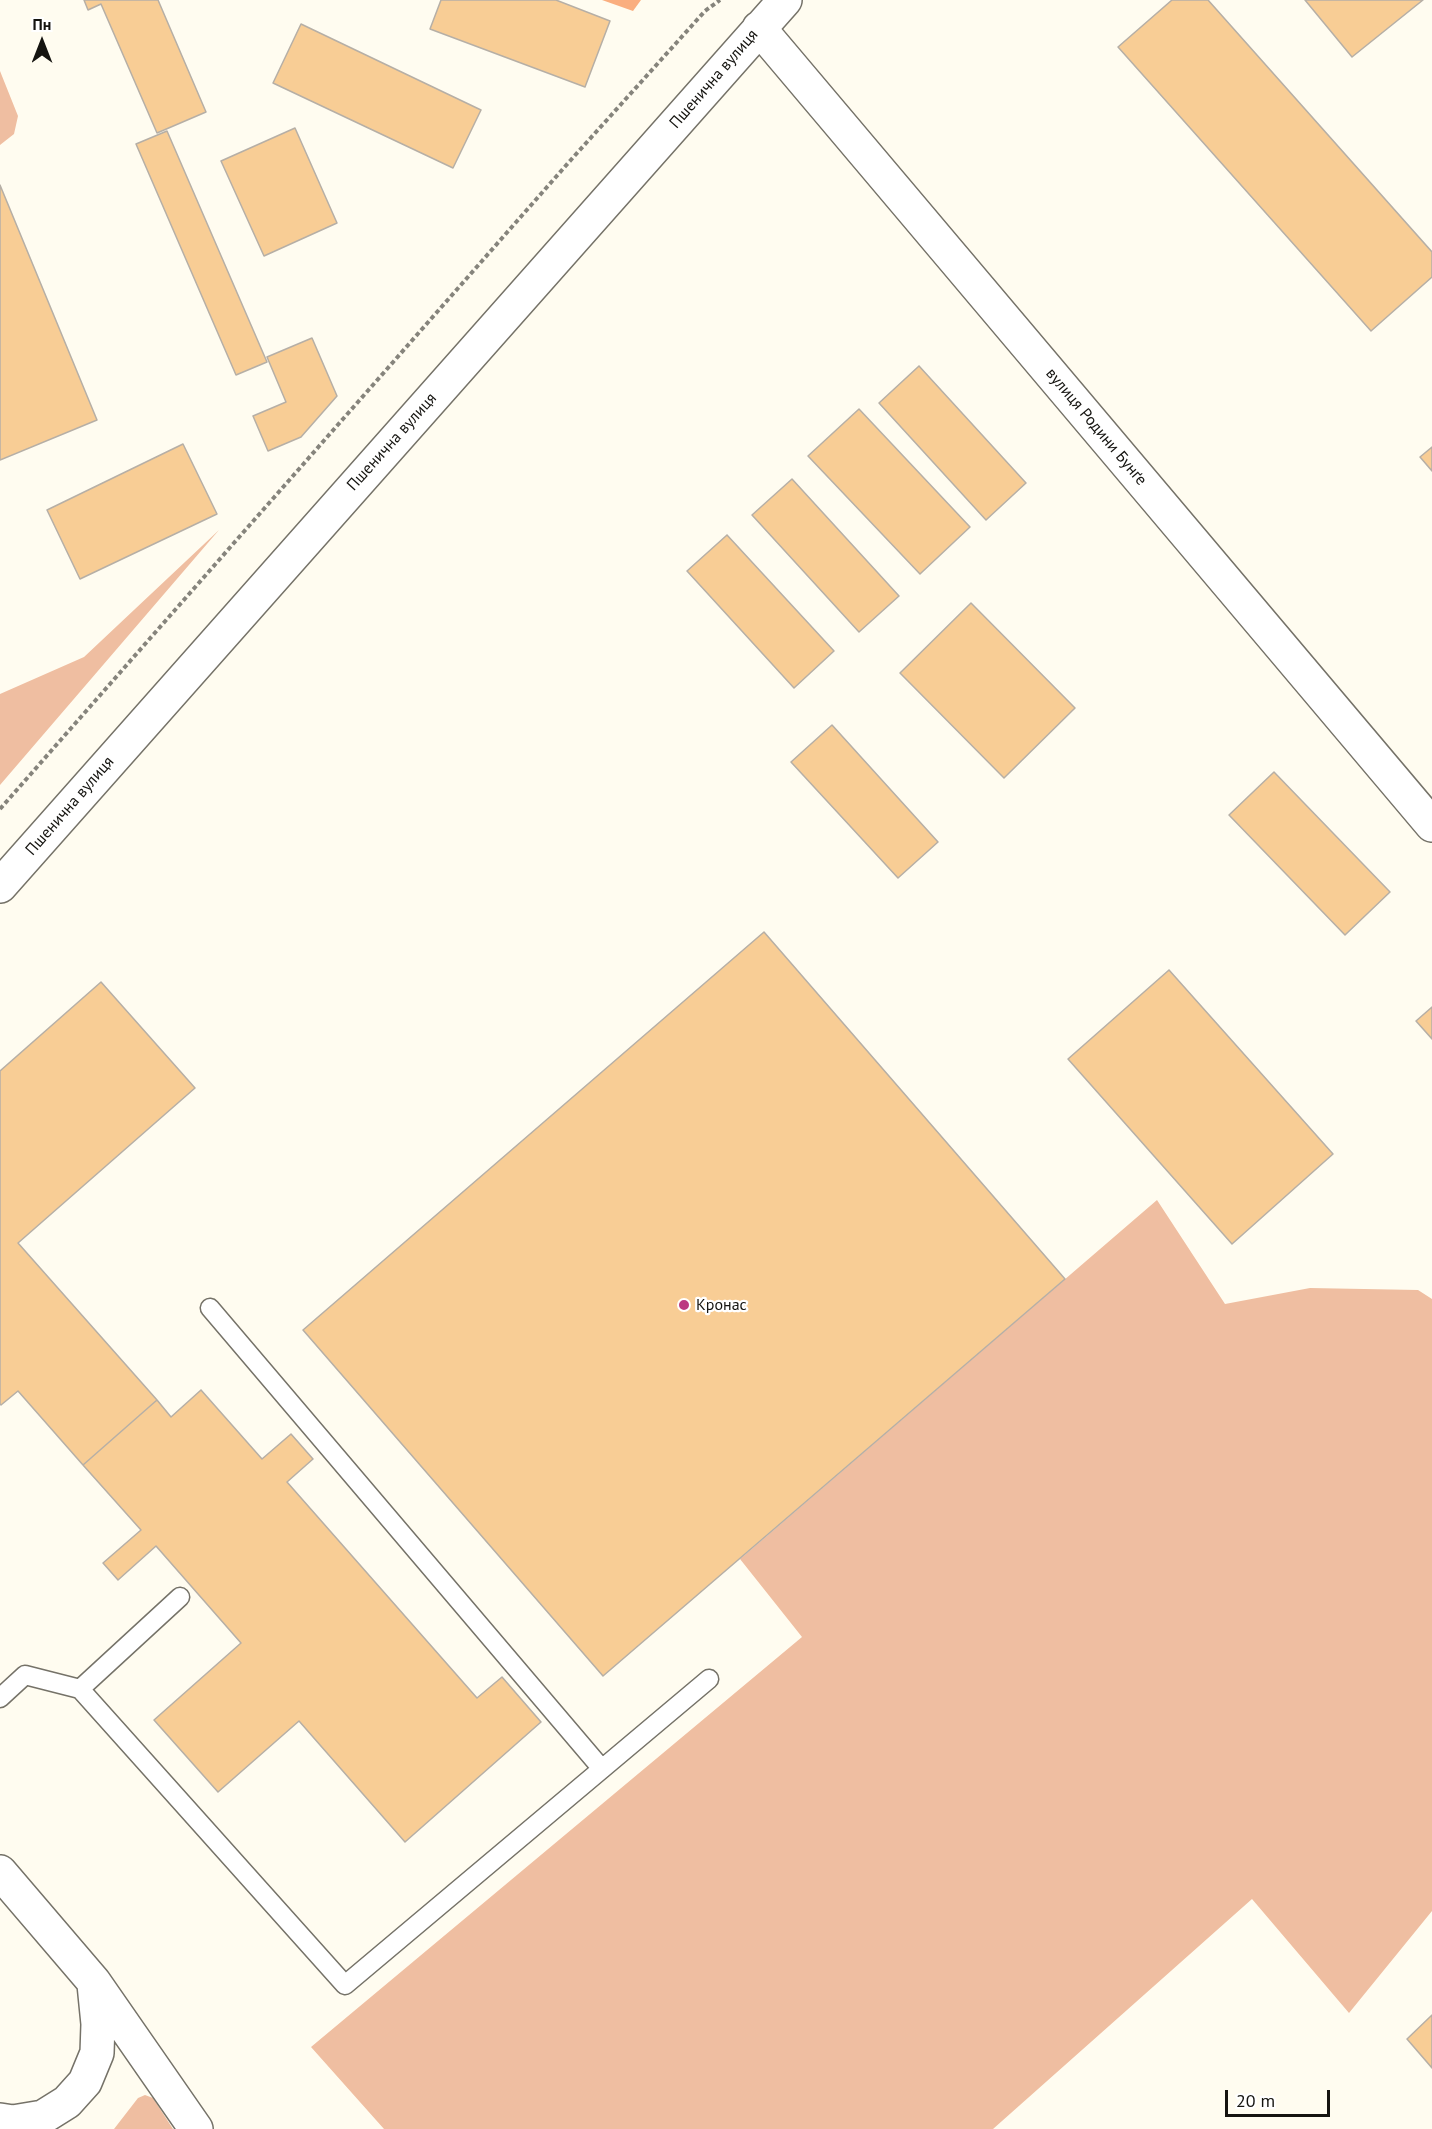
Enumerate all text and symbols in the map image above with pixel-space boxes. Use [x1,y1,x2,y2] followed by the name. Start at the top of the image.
[12,12,72,72] north arrow
[33,14,51,34] text: Пн
[666,26,762,132] street label: Пшенична вулиця
[1041,364,1151,490] street label: вулиця Родини Бунґе
[343,389,441,495] street label: Пшенична вулиця
[22,753,118,859] street label: Пшенична вулиця
[696,1295,747,1315] place label: Кронас
[677,1298,691,1312] marker: Кронас
[1228,2078,1333,2116] scale bar
[1236,2089,1275,2112] text: 20 m

